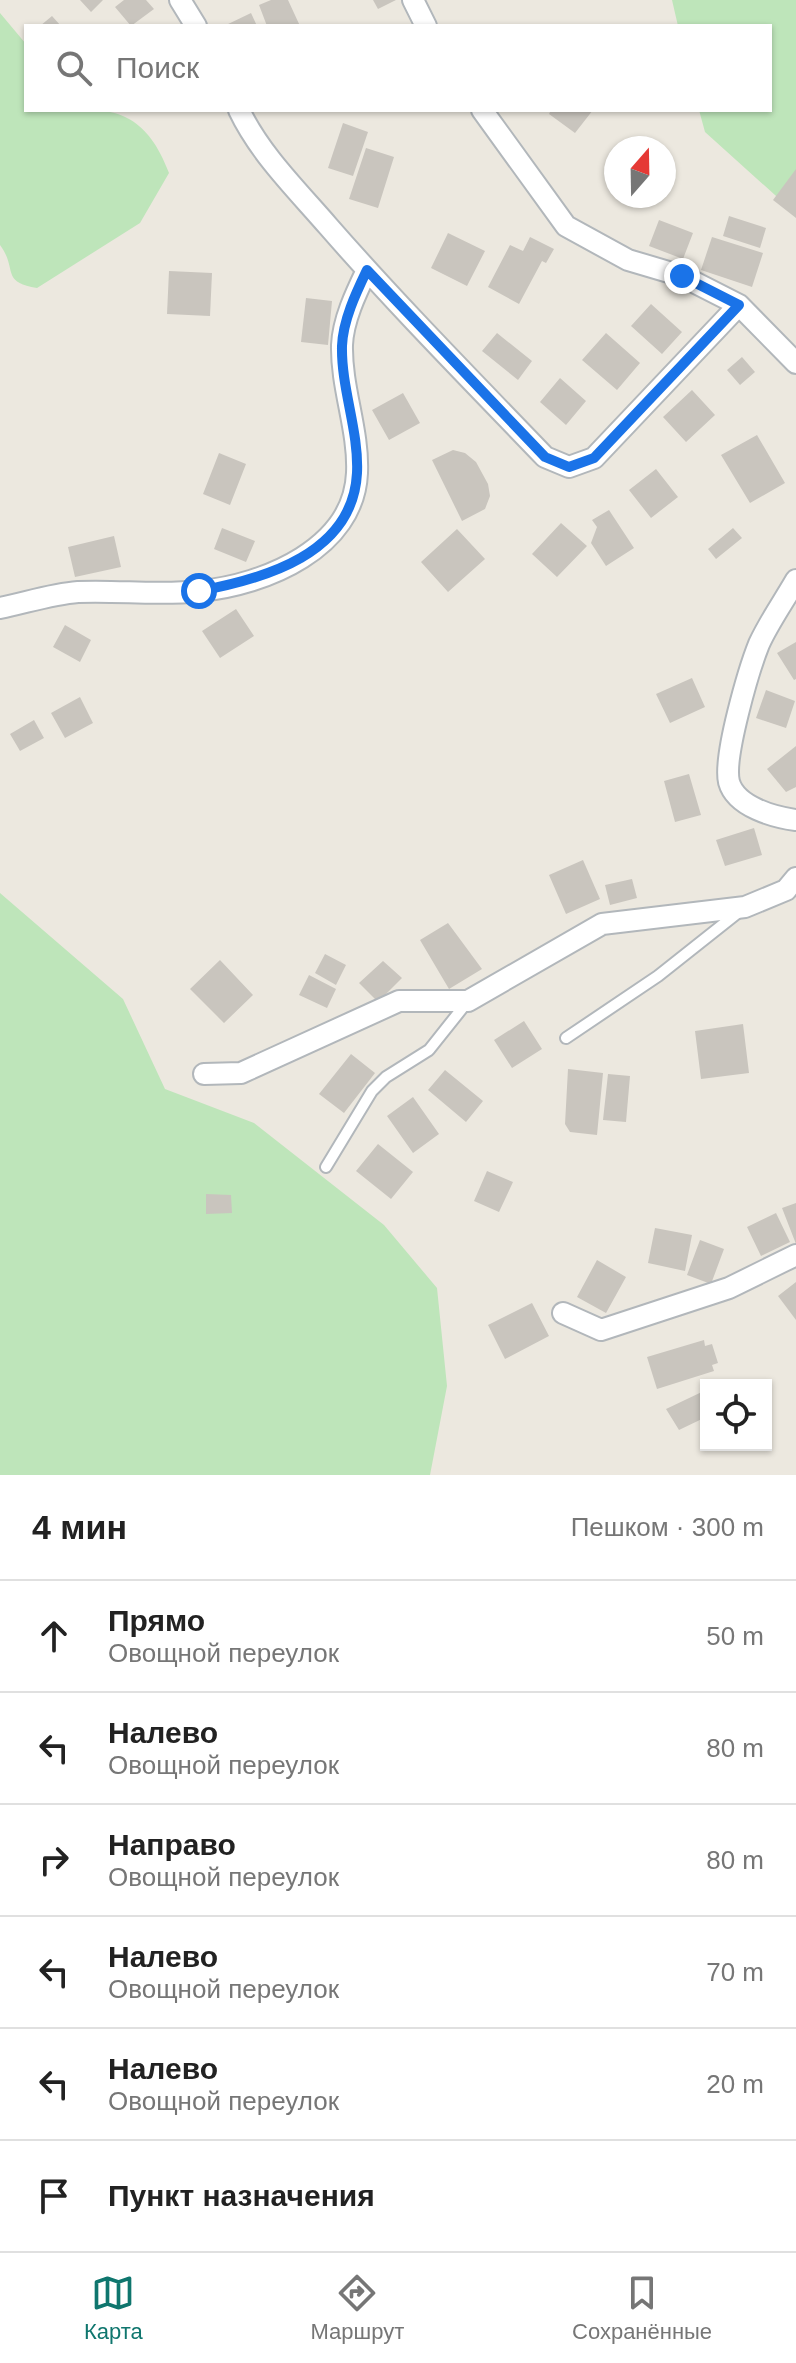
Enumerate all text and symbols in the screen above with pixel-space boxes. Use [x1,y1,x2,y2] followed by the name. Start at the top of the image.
[24,24,772,112] search box
[52,46,96,90] icon: search
[116,51,199,84] text: Поиск
[604,136,676,208] north arrow
[664,258,700,294] route end
[181,573,217,609] route start
[700,1379,772,1451] map controls
[700,1379,772,1451] button: locate
[32,1508,127,1546] text: 4 мин
[571,1512,764,1542] text: Пешком · 300 m
[108,1604,205,1637] text: Прямо
[32,1614,76,1658] icon: ahead
[706,1621,764,1651] text: 50 m
[108,1638,339,1668] text: Овощной переулок
[108,1716,218,1749] text: Налево
[32,1726,76,1770] icon: left
[706,1733,764,1763] text: 80 m
[108,1750,339,1780] text: Овощной переулок
[108,1828,236,1861] text: Направо
[32,1838,76,1882] icon: right
[706,1845,764,1875] text: 80 m
[108,1862,339,1892] text: Овощной переулок
[108,1940,218,1973] text: Налево
[32,1950,76,1994] icon: left
[706,1957,764,1987] text: 70 m
[108,1974,339,2004] text: Овощной переулок
[108,2052,218,2085] text: Налево
[32,2062,76,2106] icon: left
[706,2069,764,2099] text: 20 m
[108,2086,339,2116] text: Овощной переулок
[32,2174,76,2218] icon: arrive
[108,2179,375,2212] text: Пункт назначения
[84,2271,143,2345] tab: Карта
[311,2271,404,2345] tab: Маршрут
[572,2271,712,2345] tab: Сохранённые

